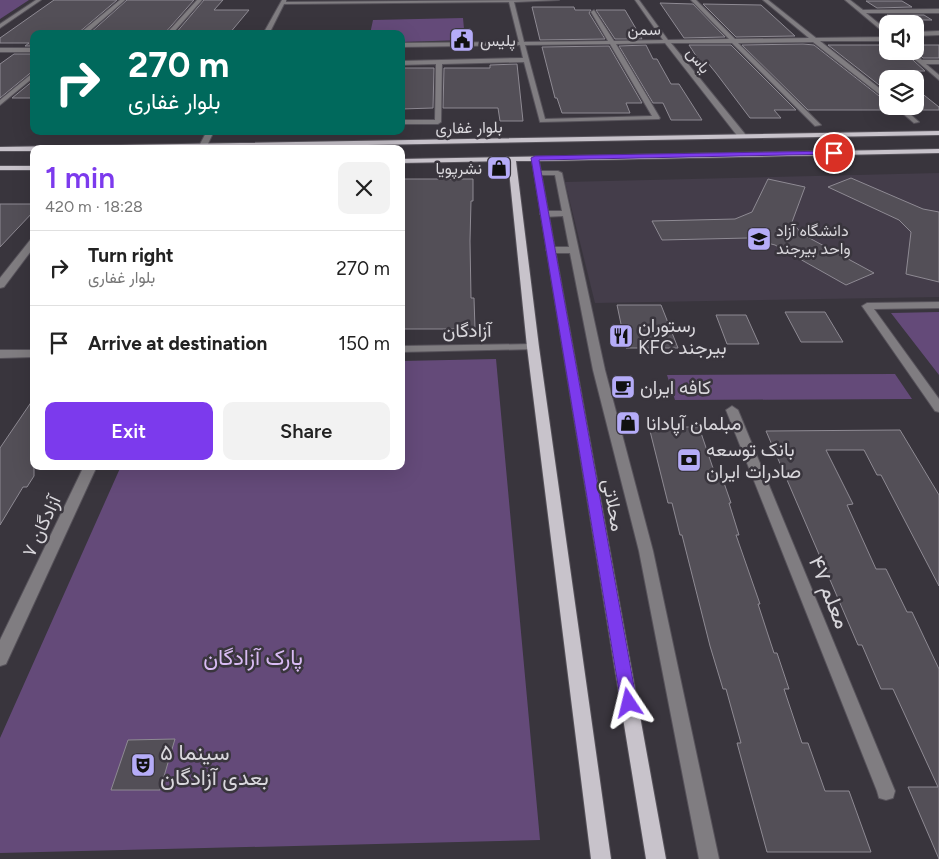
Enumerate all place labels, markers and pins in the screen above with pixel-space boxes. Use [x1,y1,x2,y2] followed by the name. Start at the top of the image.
[449,27,475,53] public building icon: پلیس
[480,31,516,52] place label: پلیس
[813,132,855,174] pin
[486,155,512,181] shop icon: نشرپویا
[436,159,482,180] place label: نشرپویا
[776,221,851,259] place label: دانشگاه آزاد واحد بیرجند
[746,226,772,252] school or university icon: دانشگاه آزاد واحد بیرجند
[638,314,727,359] place label: رستوران KFC بیرجند
[608,323,634,349] restaurant icon: رستوران KFC بیرجند
[610,374,636,400] cafe icon: کافه ایران
[640,376,711,399] place label: کافه ایران
[615,410,641,436] shop icon: مبلمان آپادانا
[646,412,741,437] place label: مبلمان آپادانا
[706,438,801,483] place label: بانک توسعه صادرات ایران
[676,447,702,473] bank icon: بانک توسعه صادرات ایران
[160,739,269,791] place label: سینما ۵ بعدی آزادگان
[130,752,156,778] theatre icon: سینما ۵ بعدی آزادگان

